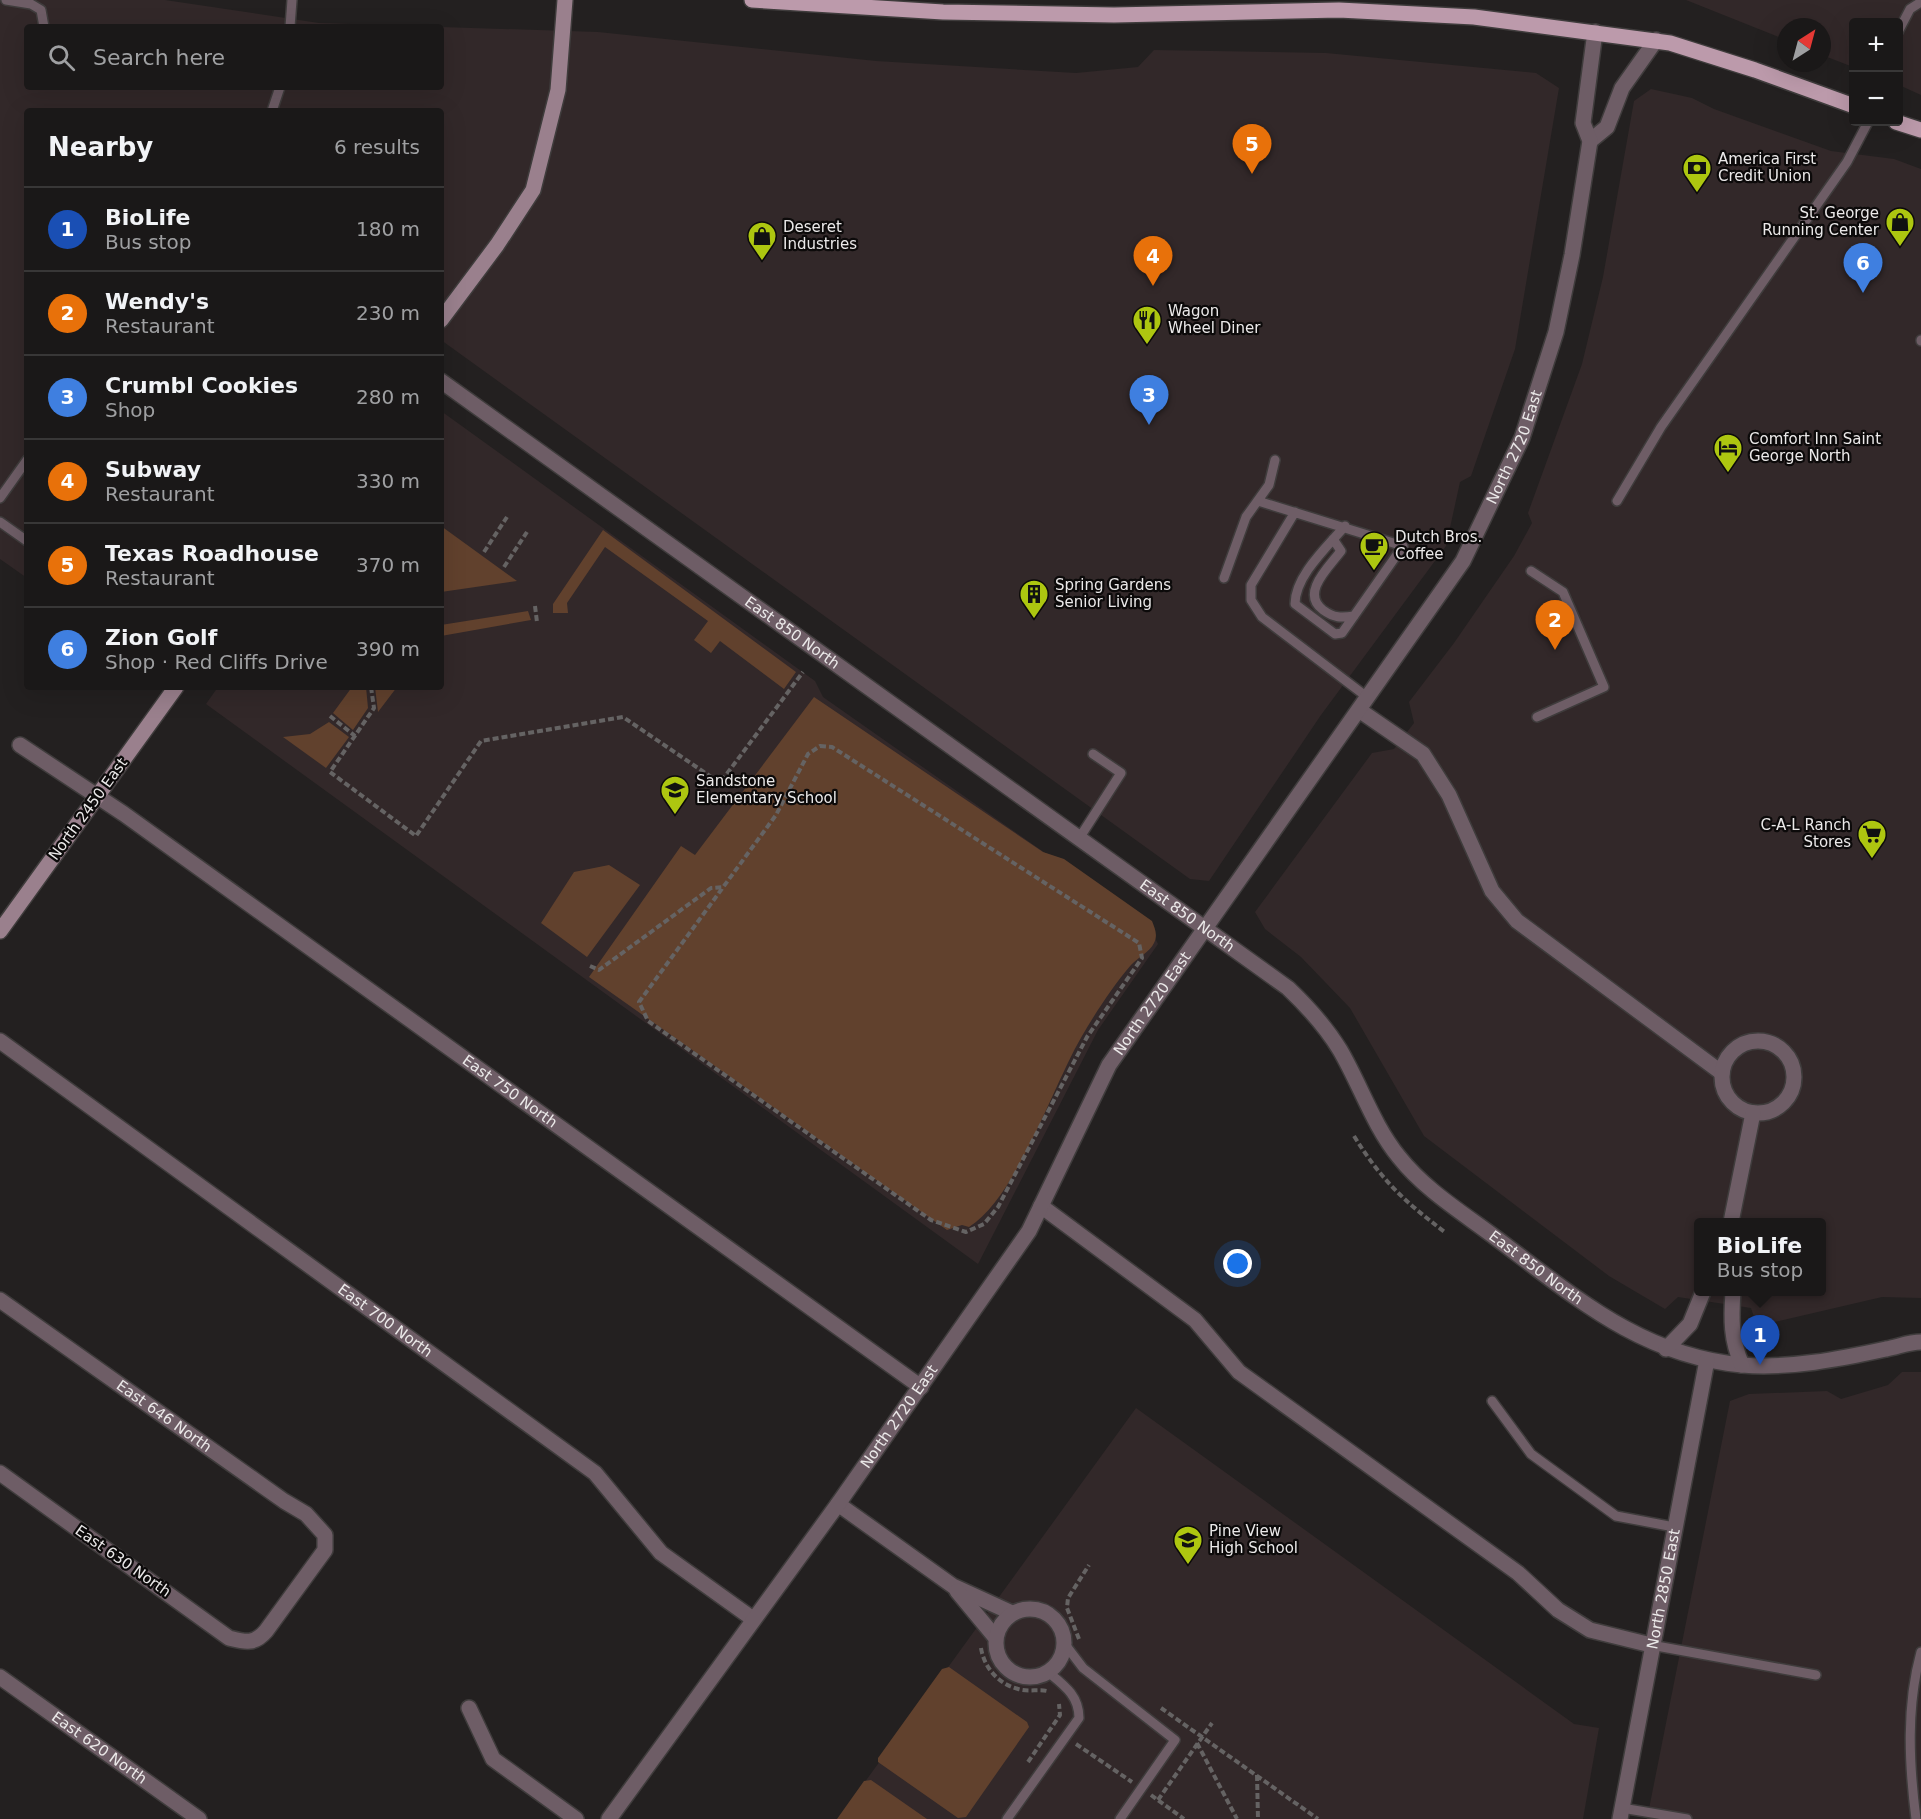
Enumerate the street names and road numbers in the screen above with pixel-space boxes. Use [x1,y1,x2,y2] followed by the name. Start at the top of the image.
[1483,388,1546,507] street label: North 2720 East
[741,593,843,673] street label: East 850 North
[45,754,131,864] street label: North 2450 East
[1136,876,1238,956] street label: East 850 North
[1110,948,1195,1059] street label: North 2720 East
[459,1051,561,1132] street label: East 750 North
[1485,1227,1586,1308] street label: East 850 North
[334,1280,436,1361] street label: East 700 North
[857,1361,942,1472] street label: North 2720 East
[113,1376,215,1456] street label: East 646 North
[72,1521,174,1601] street label: East 630 North
[1643,1527,1684,1651] street label: North 2850 East
[48,1708,150,1788] street label: East 620 North

